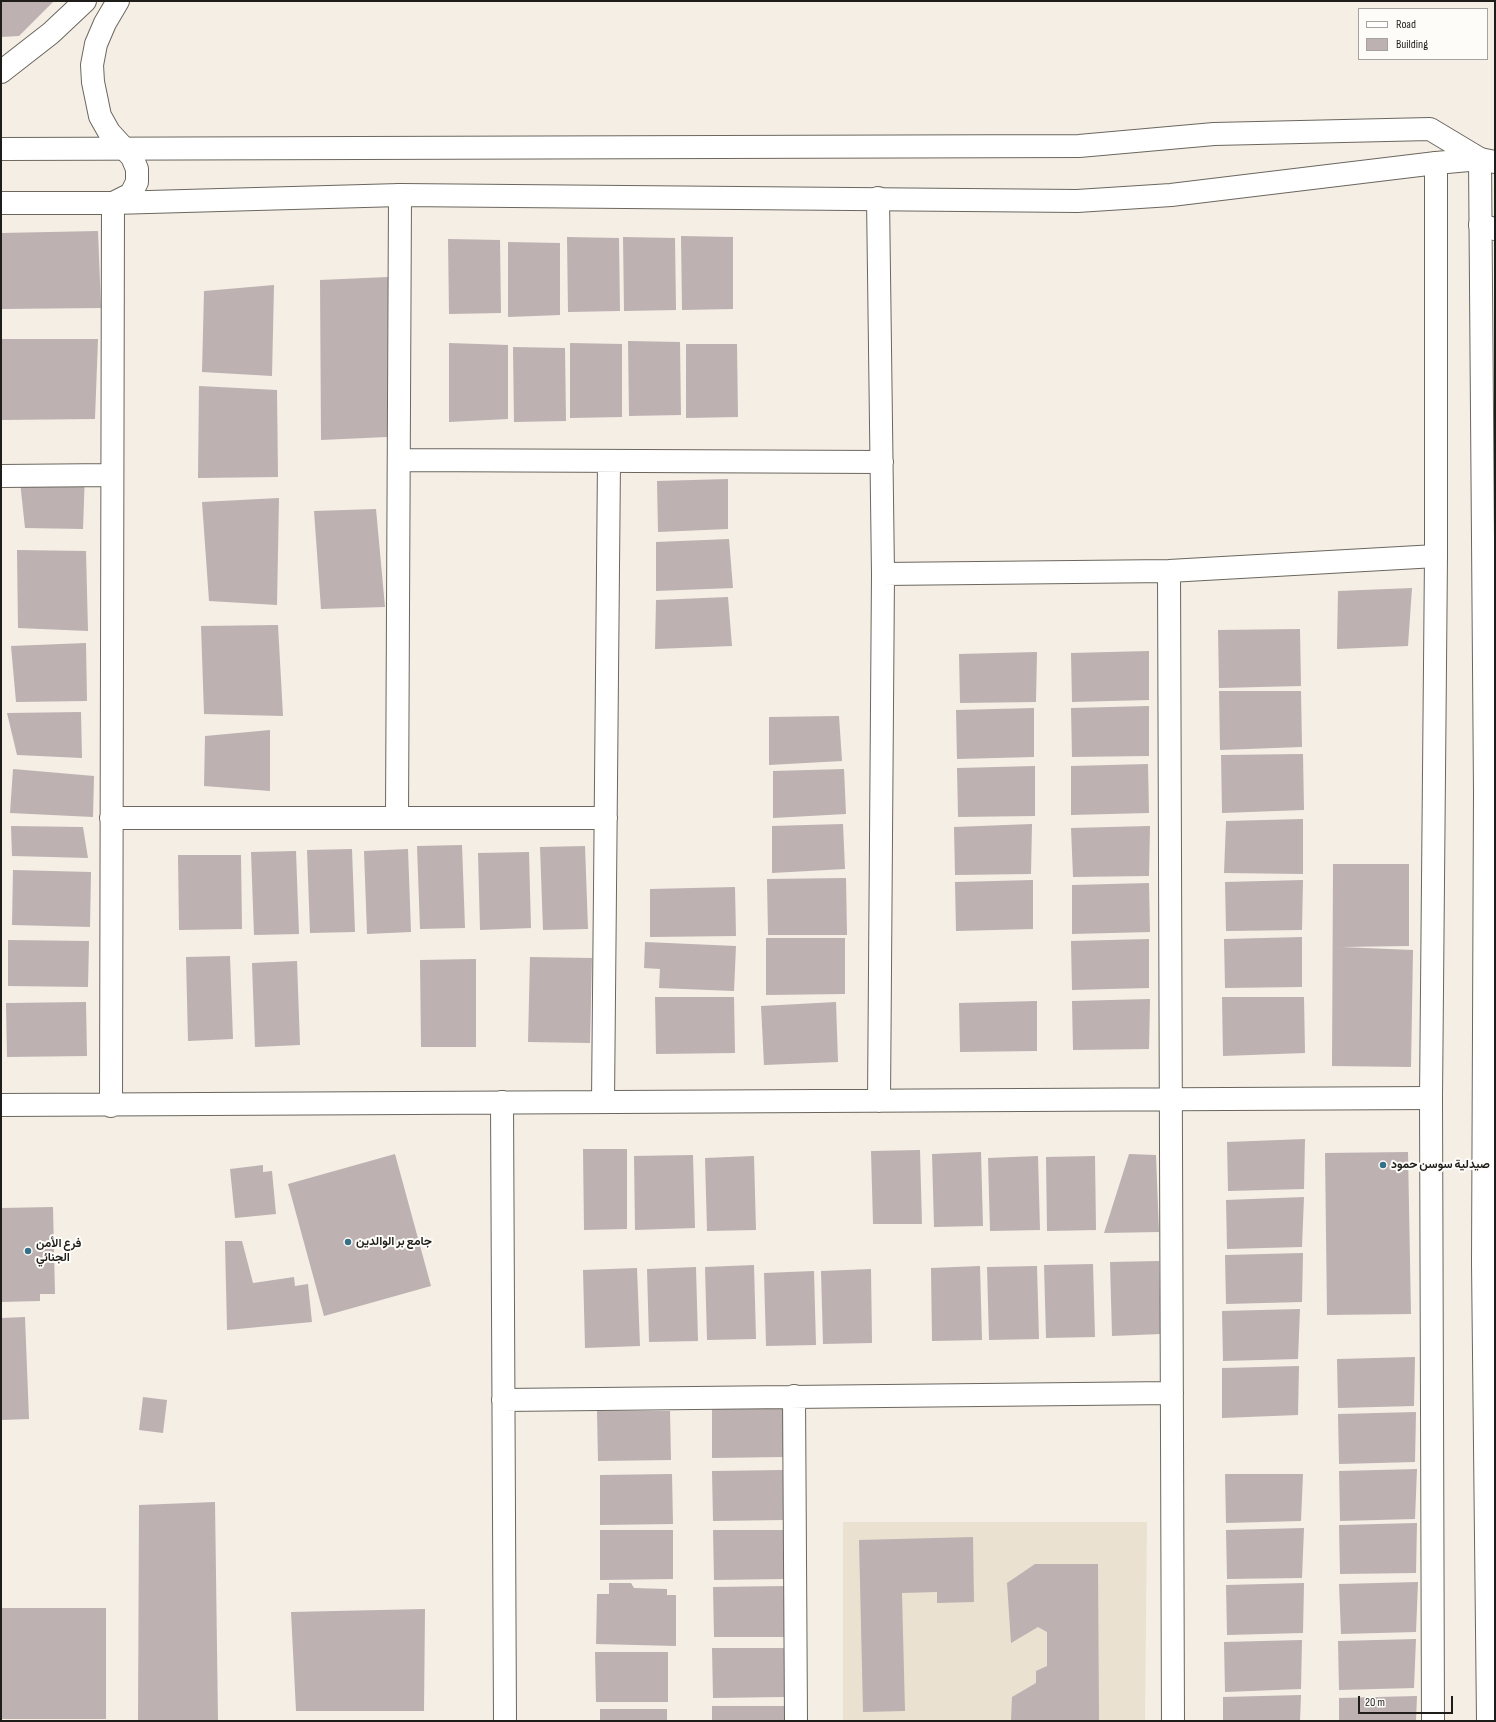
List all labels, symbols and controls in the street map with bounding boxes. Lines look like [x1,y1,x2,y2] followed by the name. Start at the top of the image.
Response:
[1358,8,1488,60] legend
[1396,17,1416,32] text: Road
[1396,37,1428,52] text: Building
[1391,1158,1490,1172] place label: صيدلية سوسن حمود
[1378,1160,1388,1170] marker: صيدلية سوسن حمود
[356,1235,432,1249] place label: جامع بر الوالدين
[36,1237,81,1265] place label: فرع الأمن الجنائي
[343,1237,353,1247] marker: جامع بر الوالدين
[23,1246,33,1256] marker: فرع الأمن الجنائي
[1360,1688,1455,1714] scale bar
[1365,1695,1385,1710] text: 20 m

